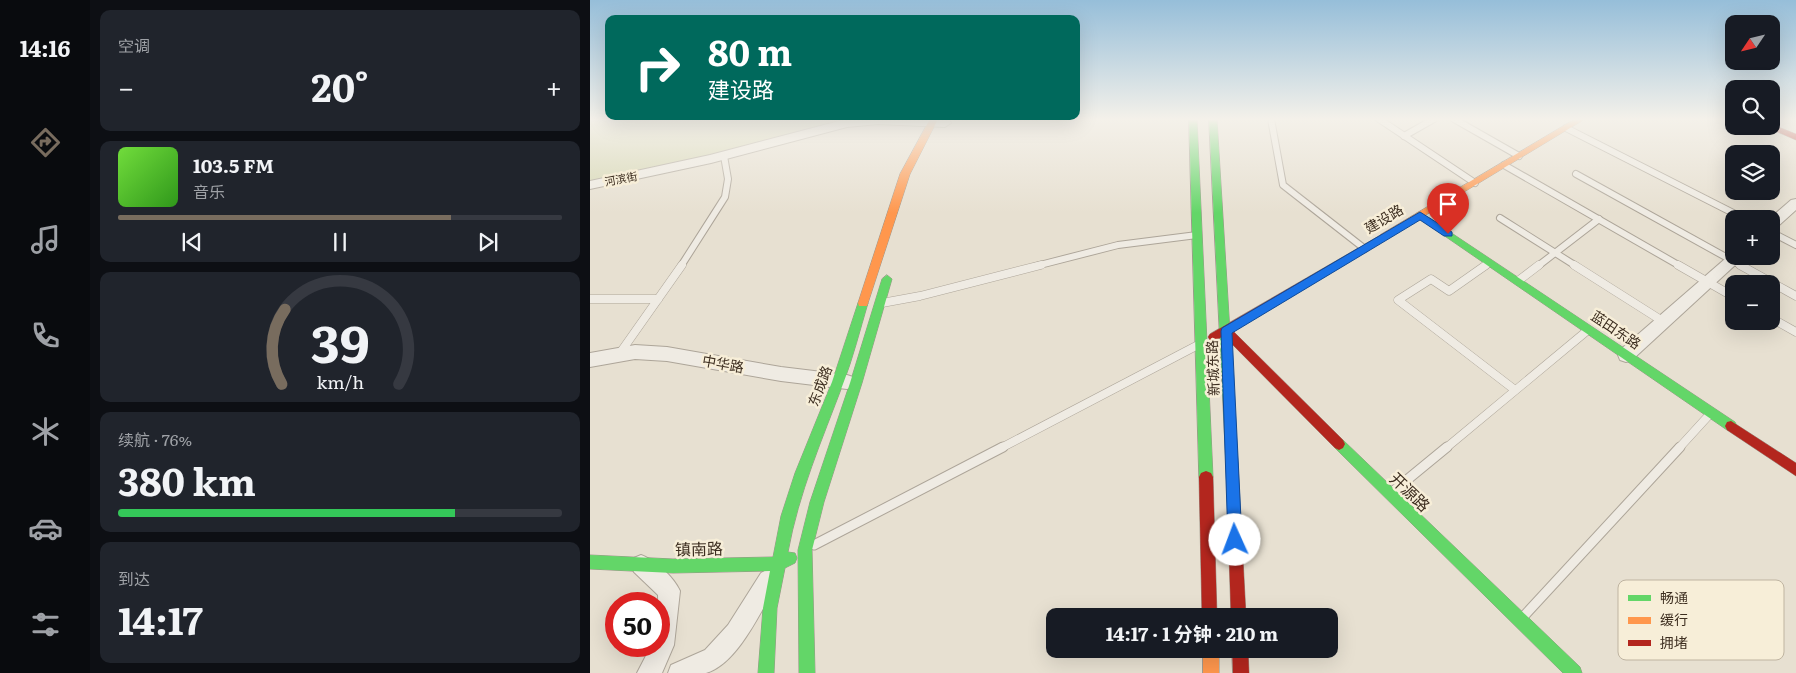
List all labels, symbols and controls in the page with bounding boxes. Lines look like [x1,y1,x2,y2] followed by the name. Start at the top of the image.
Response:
[1725,15,1780,70] north arrow
[1725,15,1780,330] map controls
[708,25,792,77] text: 80 m
[20,31,70,64] text: 14:16
[118,33,150,57] text: 空调
[625,35,690,100] icon: right
[311,57,369,114] text: 20°
[118,65,134,107] text: −
[546,65,562,107] text: +
[708,72,774,105] text: 建设路
[1725,80,1780,135] button: search
[28,125,63,160] icon: directions
[1725,145,1780,200] button: layers
[193,151,274,179] text: 103.5 FM
[603,167,639,189] street label: 河滨街
[193,179,225,203] text: 音乐
[1427,183,1469,234] pin
[1434,190,1462,218] icon: arrive
[1360,199,1407,238] street label: 建设路
[1725,210,1780,265] button: +
[28,222,63,257] icon: music
[178,228,206,256] icon: previous
[326,228,354,256] icon: pause
[474,228,502,256] icon: next
[1725,275,1780,330] button: −
[311,301,369,379] text: 39
[1588,305,1645,353] street label: 蓝田东路
[28,318,63,353] icon: phone
[1201,340,1223,396] street label: 新城东路
[701,350,746,377] street label: 中华路
[802,362,836,409] street label: 东成路
[316,368,364,395] text: km/h
[28,414,63,449] icon: climate
[118,427,192,451] text: 续航 · 76%
[118,451,256,508] text: 380 km
[1385,466,1436,517] street label: 开源路
[28,511,63,546] icon: car
[1208,513,1260,565] position arrow
[675,536,723,560] street label: 镇南路
[118,566,150,590] text: 到达
[1618,580,1784,660] legend
[1660,587,1688,607] text: 畅通
[118,590,203,647] text: 14:17
[605,592,670,657] speed limit sign: 50
[28,607,63,642] icon: filters
[1660,609,1688,629] text: 缓行
[1106,619,1278,647] text: 14:17 · 1 分钟 · 210 m
[1660,632,1688,652] text: 拥堵

